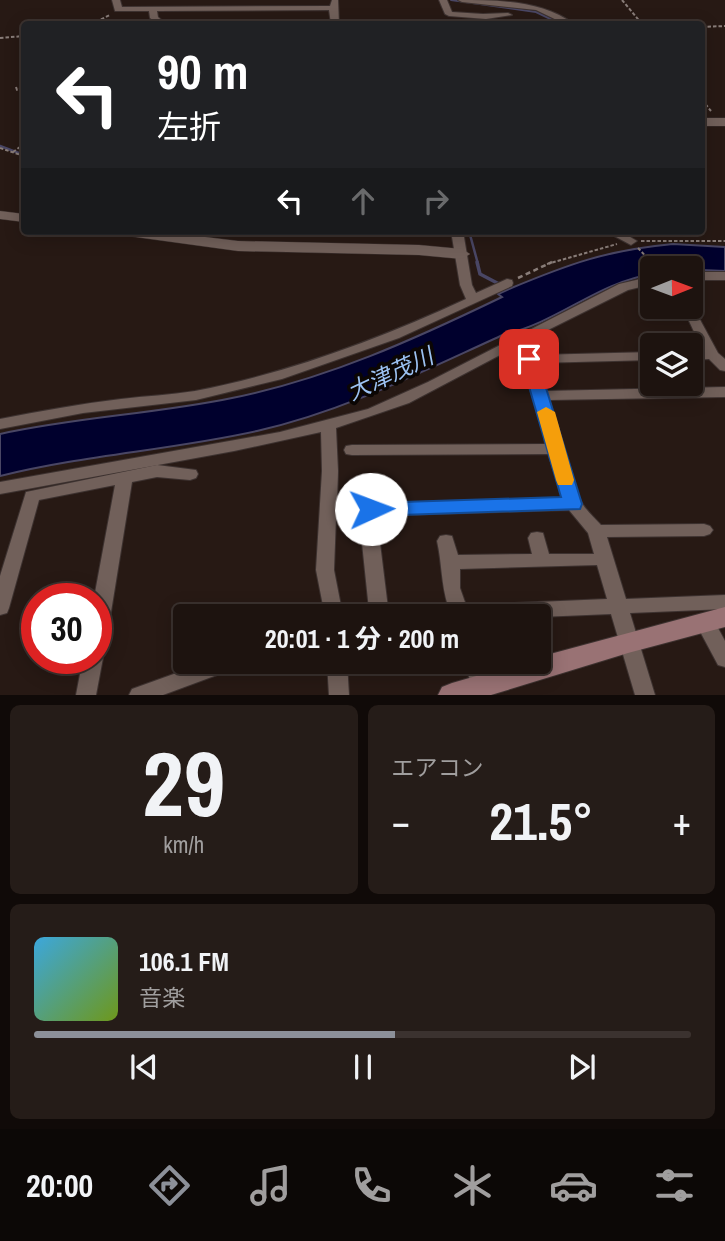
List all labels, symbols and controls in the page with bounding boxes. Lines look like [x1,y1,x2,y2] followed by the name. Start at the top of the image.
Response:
[157,38,249,104] text: 90 m
[42,49,133,140] icon: left
[157,105,221,148] text: 左折
[271,182,309,220] icon: left
[344,182,382,220] icon: ahead
[417,182,455,220] icon: right
[640,256,704,318] north arrow
[640,256,703,396] map controls
[499,329,559,389] pin
[640,333,703,396] button: layers
[342,339,441,407] water label: 大津茂川
[510,340,548,378] icon: arrive
[334,472,408,546] position arrow
[21,583,112,674] speed limit sign: 30
[265,621,459,656] text: 20:01 · 1 分 · 200 m
[142,722,225,844] text: 29
[392,752,484,783] text: エアコン
[489,786,593,856] text: 21.5°
[392,796,410,847] text: −
[673,796,691,847] text: +
[163,829,204,860] text: km/h
[139,944,229,979] text: 106.1 FM
[139,982,185,1013] text: 音楽
[125,1048,163,1086] icon: previous
[344,1048,382,1086] icon: pause
[563,1048,601,1086] icon: next
[145,1161,194,1210] icon: directions
[246,1161,295,1210] icon: music
[347,1161,396,1210] icon: phone
[448,1161,497,1210] icon: climate
[549,1161,598,1210] icon: car
[650,1161,699,1210] icon: filters
[26,1164,93,1207] text: 20:00

